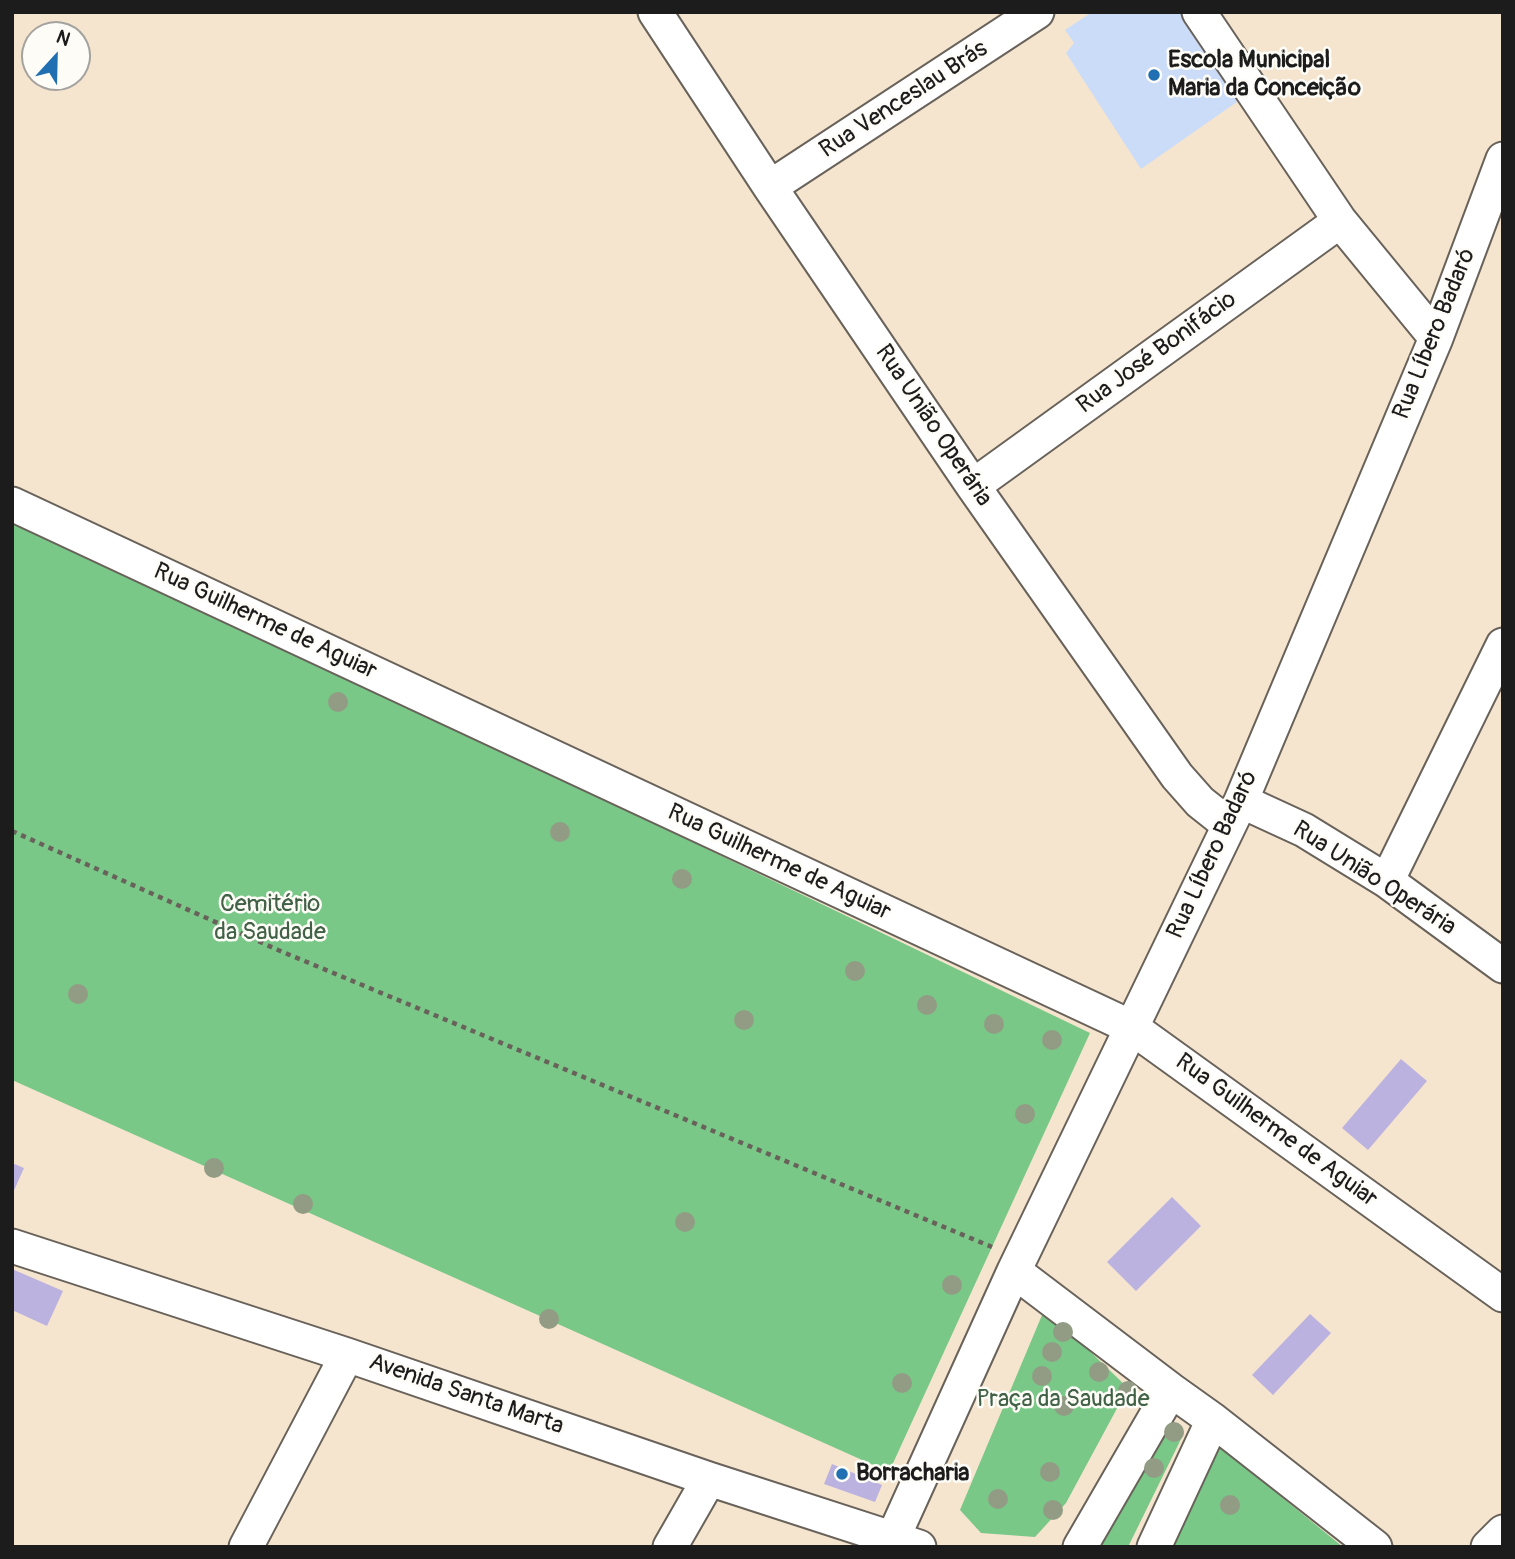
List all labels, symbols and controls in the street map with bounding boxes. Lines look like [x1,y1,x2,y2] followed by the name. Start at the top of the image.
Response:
[21,21,91,91] north arrow
[53,25,74,52] text: N
[815,35,993,165] street label: Rua Venceslau Brás
[1168,47,1361,103] place label: Escola Municipal Maria da Conceição
[1146,67,1162,83] marker: Escola Municipal Maria da Conceição
[1388,244,1482,424] street label: Rua Líbero Badaró
[1072,286,1242,420] street label: Rua José Bonifácio
[868,340,998,512] street label: Rua União Operária
[149,558,381,686] street label: Rua Guilherme de Aguiar
[1162,767,1264,943] street label: Rua Líbero Badaró
[663,799,895,927] street label: Rua Guilherme de Aguiar
[1287,816,1461,942] street label: Rua União Operária
[214,891,326,947] park label: Cemitério da Saudade
[1169,1048,1383,1214] street label: Rua Guilherme de Aguiar
[365,1348,567,1442] street label: Avenida Santa Marta
[977,1386,1149,1414] park label: Praça da Saudade
[856,1460,969,1488] place label: Borracharia
[834,1466,850,1482] marker: Borracharia

